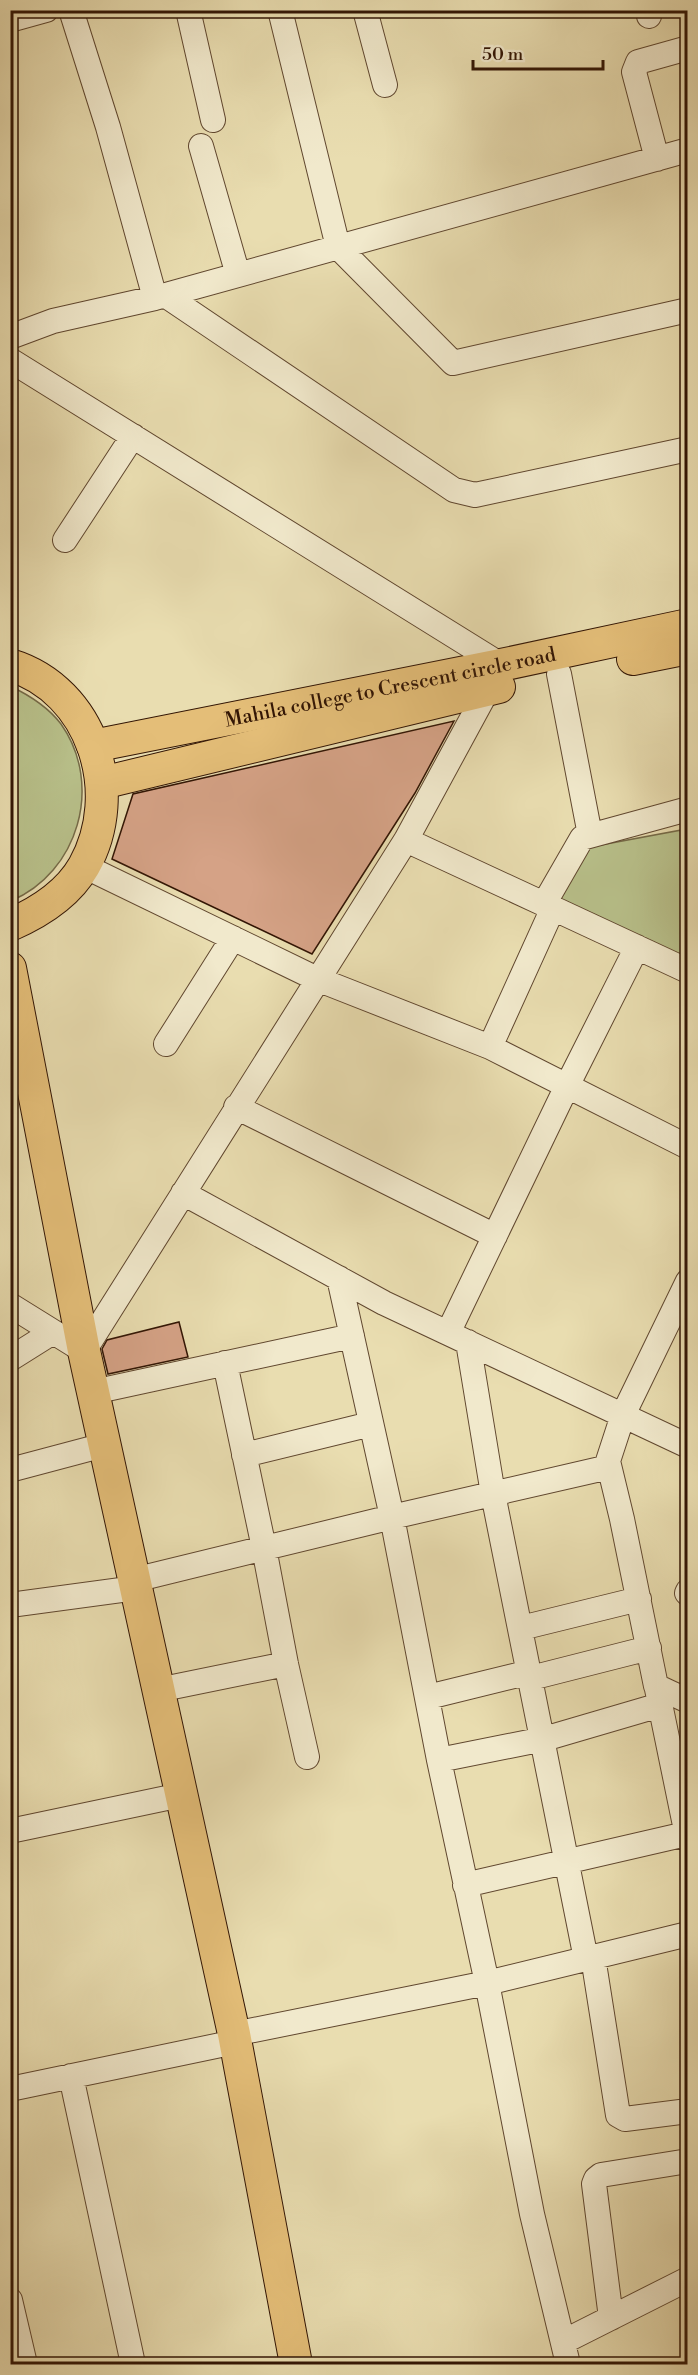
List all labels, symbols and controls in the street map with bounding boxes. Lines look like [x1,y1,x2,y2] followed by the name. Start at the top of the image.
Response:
[473,33,604,71] scale bar
[482,43,524,66] text: 50 m
[223,642,559,734] street label: Mahila college to Crescent circle road

